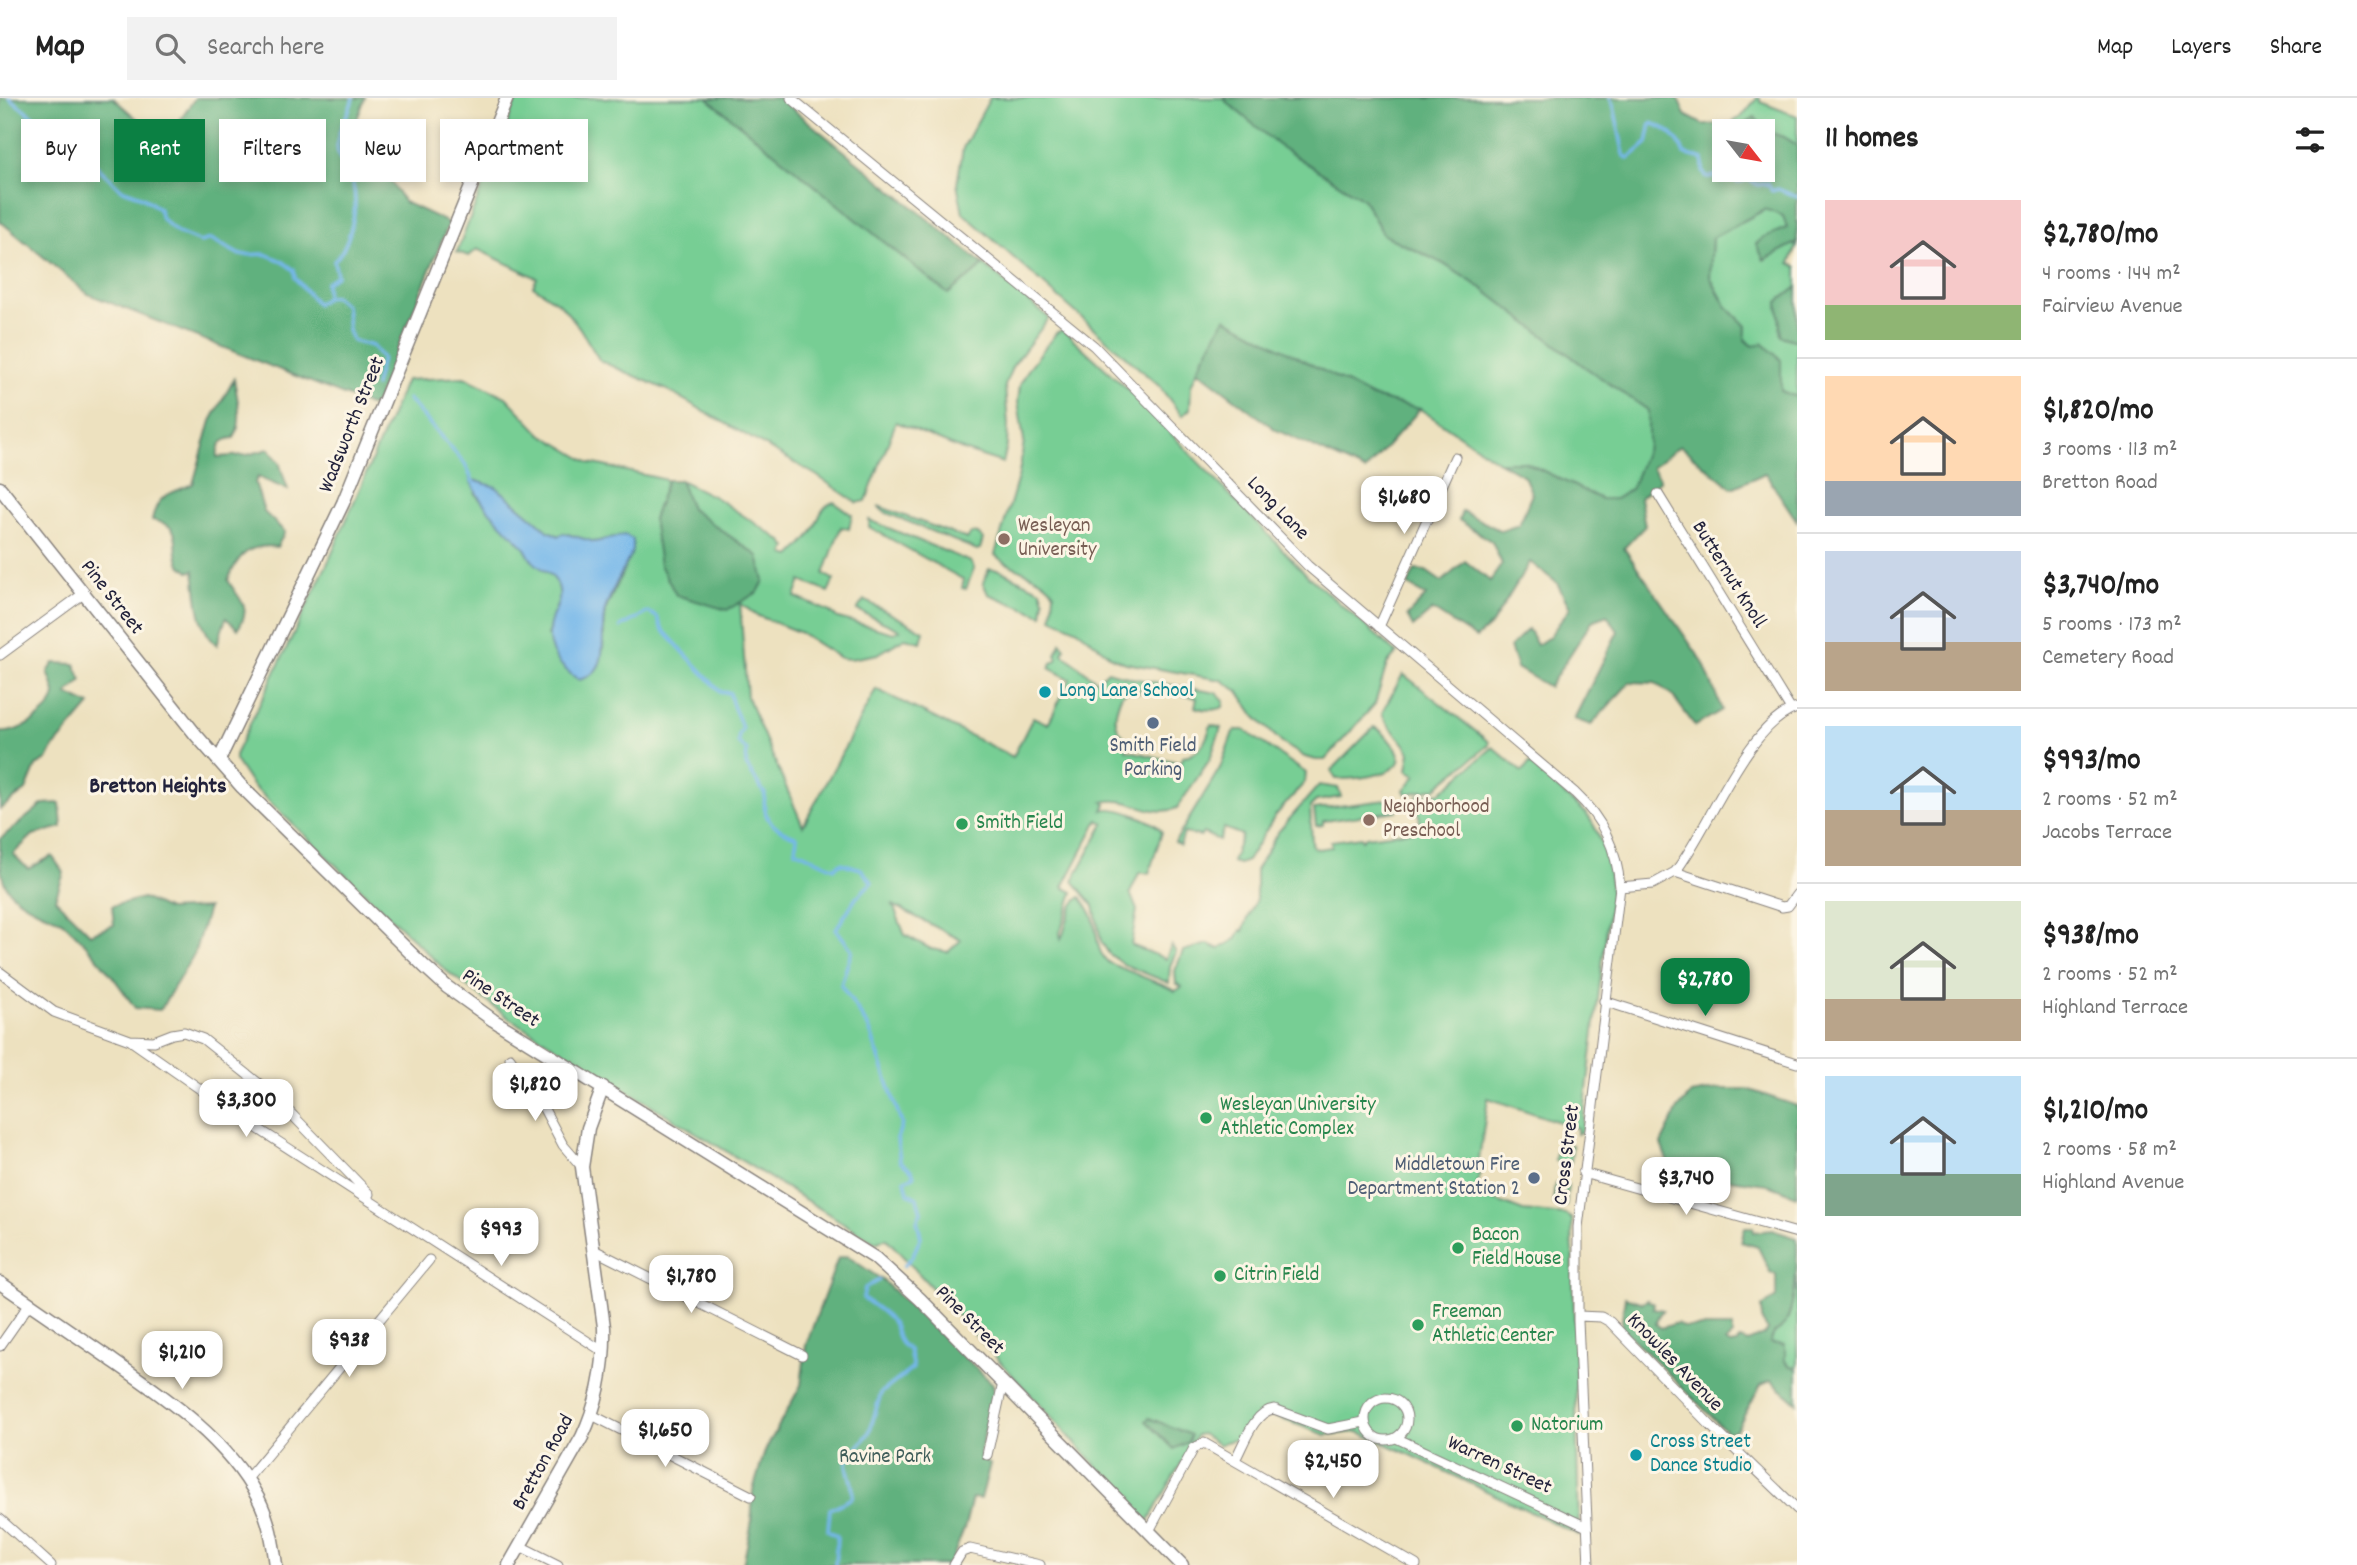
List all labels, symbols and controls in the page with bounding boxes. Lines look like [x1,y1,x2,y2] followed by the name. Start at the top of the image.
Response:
[127,17,617,80] search box
[35,25,85,72] text: Map
[151,29,189,67] icon: search
[207,30,325,67] text: Search here
[2097,31,2133,65] text: Map
[2171,31,2232,65] text: Layers
[2270,31,2322,65] text: Share
[21,119,100,182] chip: Buy
[114,119,205,182] chip: Rent
[219,119,326,182] chip: Filters
[340,119,426,182] chip: New
[440,119,588,182] chip: Apartment
[1712,119,1774,182] north arrow
[1712,119,1775,182] map controls
[1825,119,1919,162] text: 11 homes
[2291,121,2329,159] icon: filters
[2042,215,2158,258] text: $2,780/mo
[1881,228,1965,312] icon: home
[2042,258,2181,291] text: 4 rooms · 144 m²
[2042,291,2183,324] text: Fairview Avenue
[312,352,394,498] street label: Wadsworth Street
[2042,391,2153,434] text: $1,820/mo
[1881,404,1965,488] icon: home
[2042,434,2178,467] text: 3 rooms · 113 m²
[2042,467,2158,500] text: Bretton Road
[1239,470,1315,548] street label: Long Lane
[1347,476,1461,536] pin: $1,680
[1377,482,1431,515] text: $1,680
[1018,512,1097,566] place label: Wesleyan University
[1683,515,1773,635] street label: Butternut Knoll
[996,531,1012,547] marker: Wesleyan University
[72,554,150,642] street label: Pine Street
[2042,566,2159,609] text: $3,740/mo
[1881,579,1965,663] icon: home
[2042,609,2182,642] text: 5 rooms · 173 m²
[2042,642,2174,675] text: Cemetery Road
[1059,677,1194,707] place label: Long Lane School
[1037,684,1053,700] marker: Long Lane School
[1145,715,1161,731] marker: Smith Field Parking
[1109,732,1197,786] place label: Smith Field Parking
[2042,741,2141,784] text: $993/mo
[1881,754,1965,838] icon: home
[89,771,227,804] district label: Bretton Heights
[2042,784,2178,817] text: 2 rooms · 52 m²
[1383,793,1490,847] place label: Neighborhood Preschool
[976,809,1063,839] place label: Smith Field
[1361,812,1377,828] marker: Neighborhood Preschool
[954,816,970,832] marker: Smith Field
[2042,817,2172,850] text: Jacobs Terrace
[2042,916,2139,959] text: $938/mo
[1881,929,1965,1013] icon: home
[1648,958,1762,1018] pin: $2,780
[2042,959,2178,992] text: 2 rooms · 52 m²
[455,962,545,1036] street label: Pine Street
[1677,964,1733,997] text: $2,780
[2042,992,2188,1025] text: Highland Terrace
[478,1063,592,1123] pin: $1,820
[509,1069,561,1102] text: $1,820
[189,1080,303,1139] pin: $3,300
[215,1085,277,1118] text: $3,300
[1220,1091,1376,1145] place label: Wesleyan University Athletic Complex
[2042,1091,2148,1134] text: $1,210/mo
[1547,1103,1589,1207] street label: Cross Street
[1881,1104,1965,1188] icon: home
[1198,1110,1214,1126] marker: Wesleyan University Athletic Complex
[2042,1134,2177,1167] text: 2 rooms · 58 m²
[1347,1151,1520,1205] place label: Middletown Fire Department Station 2
[1629,1158,1743,1217] pin: $3,740
[1657,1163,1715,1196] text: $3,740
[2042,1167,2184,1200] text: Highland Avenue
[1526,1170,1542,1186] marker: Middletown Fire Department Station 2
[460,1208,542,1268] pin: $993
[480,1214,522,1247] text: $993
[1472,1221,1561,1275] place label: Bacon Field House
[1450,1240,1466,1256] marker: Bacon Field House
[634,1256,748,1315] pin: $1,780
[665,1261,717,1294] text: $1,780
[1234,1261,1319,1291] place label: Citrin Field
[1212,1268,1228,1284] marker: Citrin Field
[927,1279,1011,1363] street label: Pine Street
[1432,1298,1554,1352] place label: Freeman Athletic Center
[1619,1307,1729,1419] street label: Knowles Avenue
[1410,1317,1426,1333] marker: Freeman Athletic Center
[308,1320,390,1379] pin: $938
[328,1325,370,1358] text: $938
[125,1332,239,1391] pin: $1,210
[158,1337,206,1370] text: $1,210
[505,1410,583,1516] street label: Bretton Road
[608,1410,722,1469] pin: $1,650
[1531,1411,1603,1441] place label: Natorium
[637,1415,693,1448] text: $1,650
[1509,1418,1525,1434] marker: Natorium
[1650,1428,1752,1482] place label: Cross Street Dance Studio
[1442,1429,1556,1503] street label: Warren Street
[1276,1440,1390,1500] pin: $2,450
[839,1443,931,1473] park label: Ravine Park
[1304,1446,1362,1479] text: $2,450
[1628,1447,1644,1463] marker: Cross Street Dance Studio

